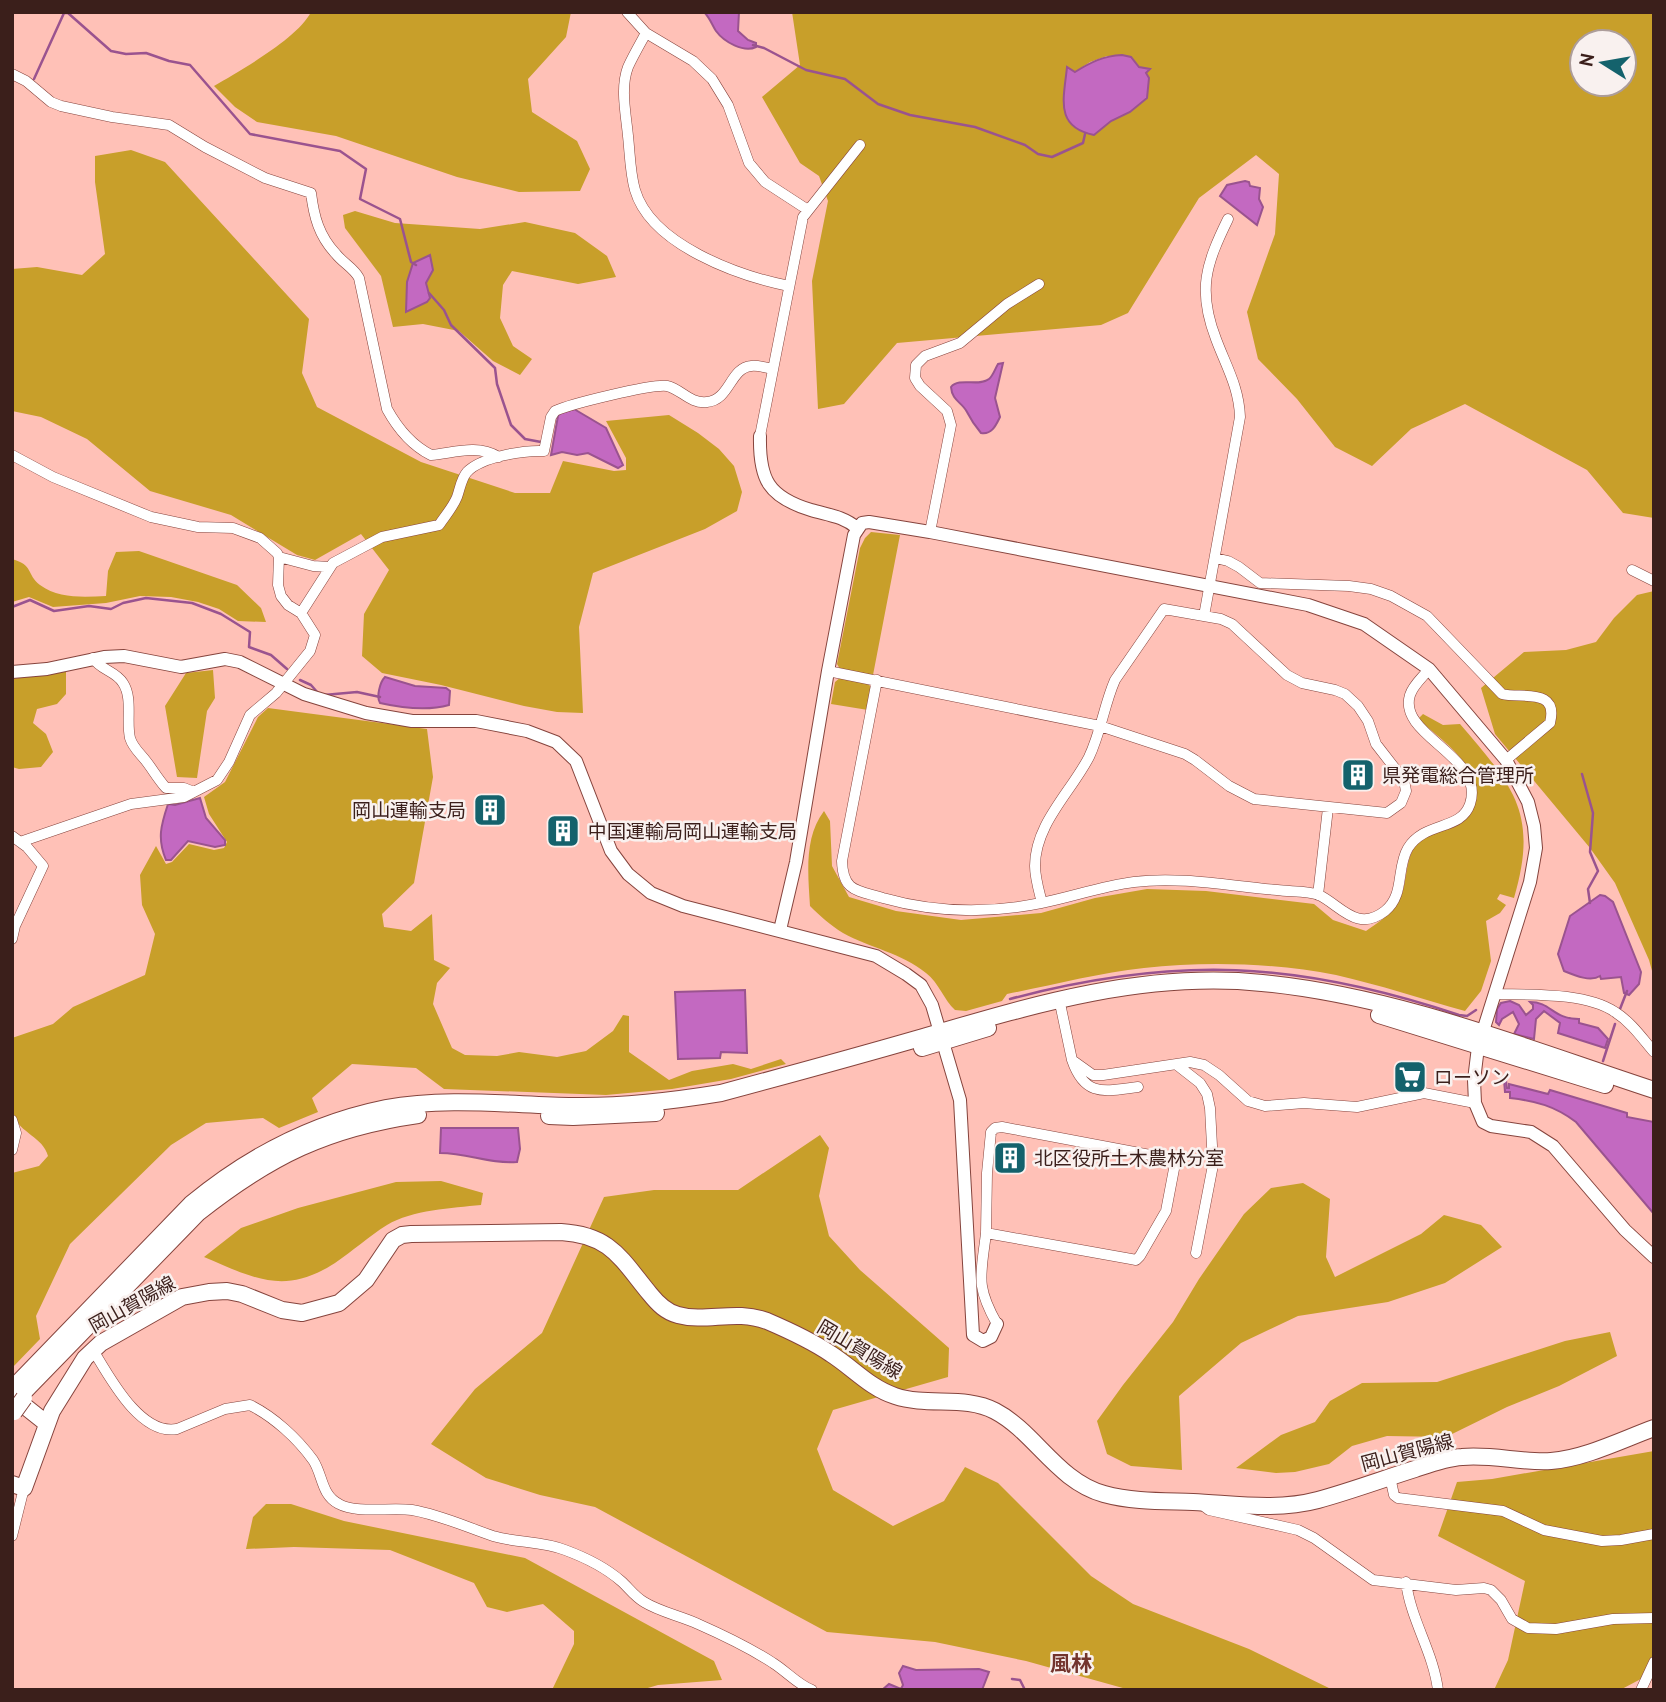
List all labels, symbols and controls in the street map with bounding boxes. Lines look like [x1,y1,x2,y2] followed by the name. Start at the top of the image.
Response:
[1568,28,1638,98] north arrow
[1573,51,1599,68] text: N
[1339,756,1377,794] building icon: 県発電総合管理所
[1382,763,1534,787] place label: 県発電総合管理所
[471,791,509,829] building icon: 岡山運輸支局
[352,798,466,822] place label: 岡山運輸支局
[544,812,582,850] building icon: 中国運輸局岡山運輸支局
[588,819,797,843] place label: 中国運輸局岡山運輸支局
[1391,1058,1429,1096] supermarket icon: ローソン
[1434,1065,1510,1089] place label: ローソン
[991,1139,1029,1177] building icon: 北区役所土木農林分室
[1034,1146,1224,1170] place label: 北区役所土木農林分室
[85,1270,179,1338] street label: 岡山賀陽線
[813,1314,907,1384] street label: 岡山賀陽線
[1358,1428,1456,1476] street label: 岡山賀陽線
[1050,1650,1092,1677] district label: 風林

